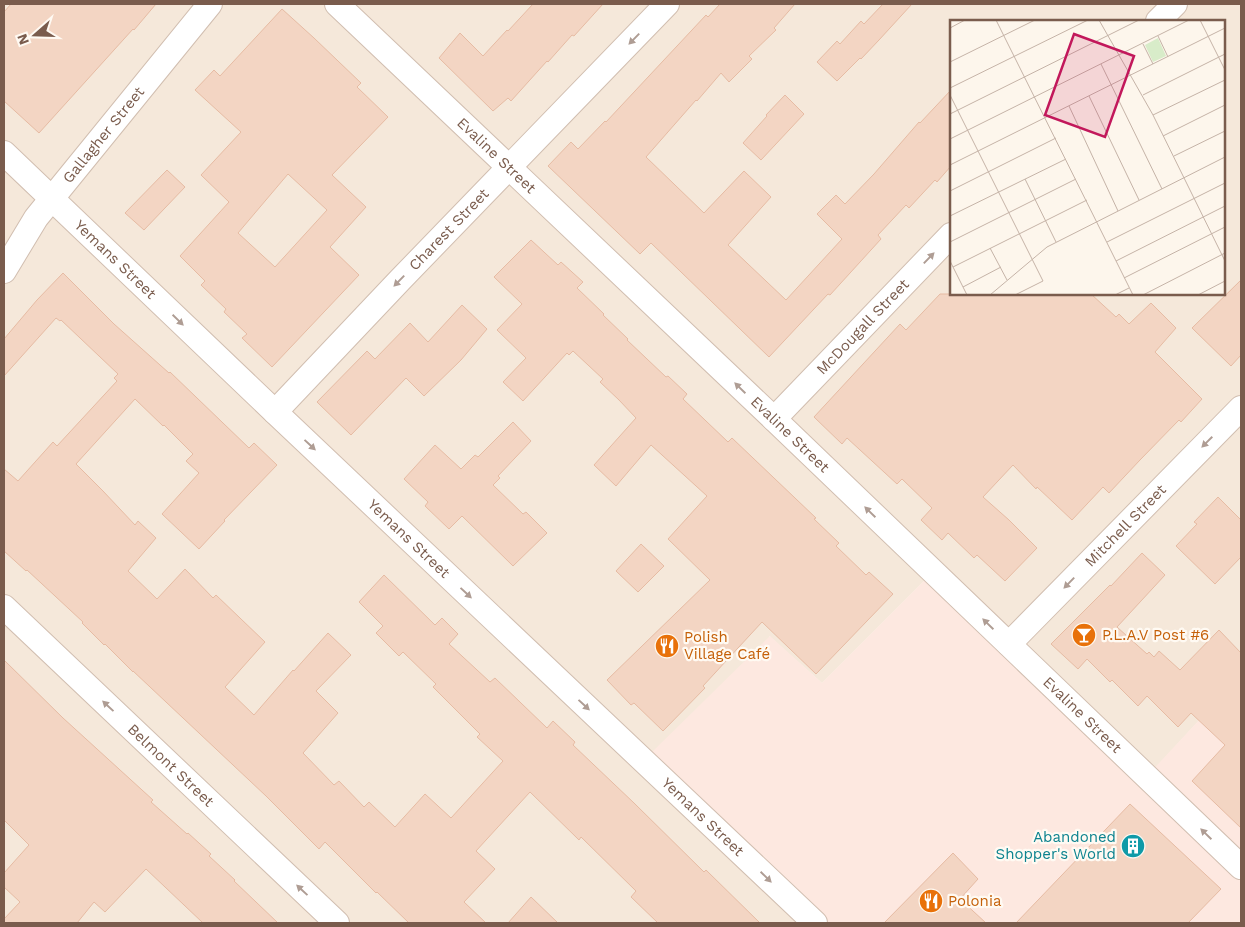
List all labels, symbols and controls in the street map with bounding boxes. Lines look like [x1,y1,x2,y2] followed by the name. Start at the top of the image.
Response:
[10,10,60,60] north arrow
[950,20,1225,295] inset map
[13,32,32,47] text: N
[628,33,640,45] one-way arrow
[59,82,149,187] street label: Gallagher Street
[453,114,540,198] street label: Evaline Street
[405,184,493,274] street label: Charest Street
[71,216,161,303] street label: Yemans Street
[923,252,935,264] one-way arrow
[393,275,405,287] one-way arrow
[813,275,913,378] street label: McDougall Street
[172,314,184,326] one-way arrow
[735,382,747,394] one-way arrow
[747,393,834,477] street label: Evaline Street
[1201,436,1213,448] one-way arrow
[304,439,316,451] one-way arrow
[1081,480,1170,571] street label: Mitchell Street
[364,495,454,582] street label: Yemans Street
[865,506,877,518] one-way arrow
[1063,577,1075,589] one-way arrow
[460,587,472,599] one-way arrow
[982,618,994,630] one-way arrow
[1071,622,1097,648] bar icon: P.L.A.V Post #6
[1102,626,1209,644] place label: P.L.A.V Post #6
[684,628,770,663] place label: Polish Village Café
[654,633,680,659] restaurant icon: Polish Village Café
[1039,673,1126,757] street label: Evaline Street
[578,699,590,711] one-way arrow
[102,700,114,712] one-way arrow
[124,720,218,811] street label: Belmont Street
[658,774,748,861] street label: Yemans Street
[996,828,1116,863] place label: Abandoned Shopper's World
[1200,828,1212,840] one-way arrow
[1120,833,1146,859] building icon: Abandoned Shopper's World
[760,871,772,883] one-way arrow
[296,884,308,896] one-way arrow
[918,888,944,914] restaurant icon: Polonia
[948,892,1002,910] place label: Polonia

